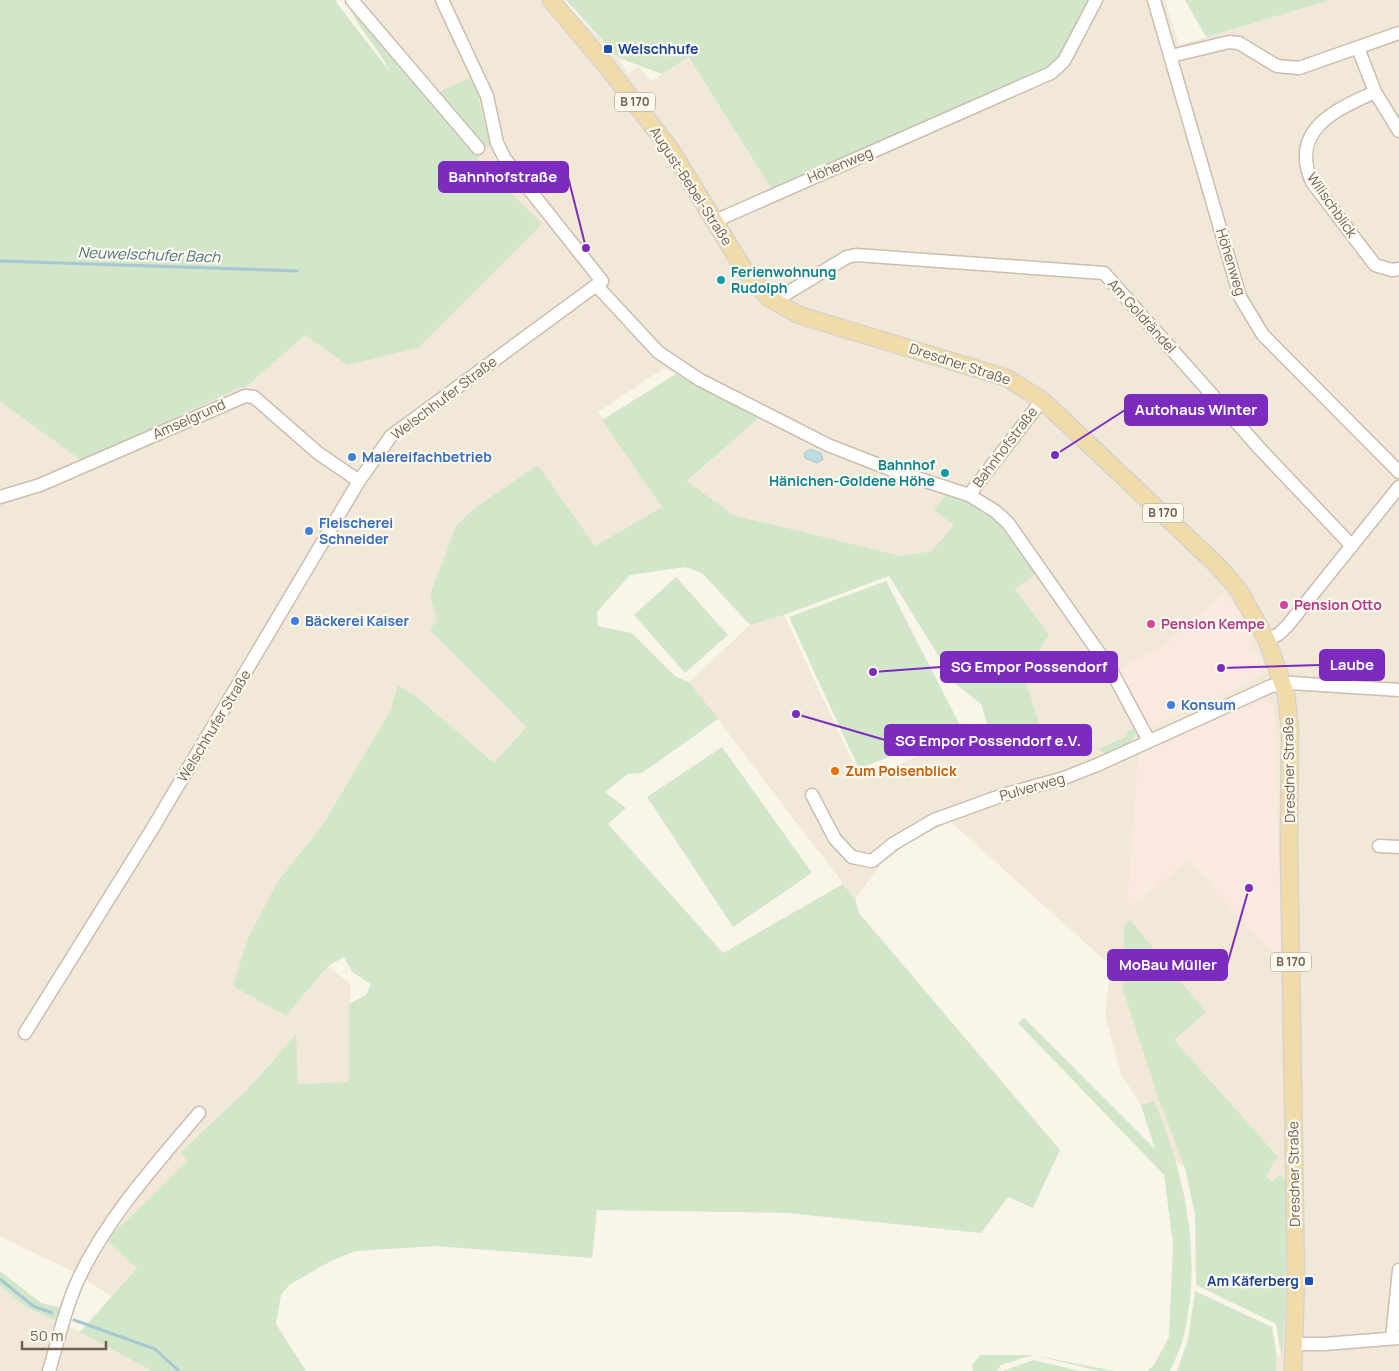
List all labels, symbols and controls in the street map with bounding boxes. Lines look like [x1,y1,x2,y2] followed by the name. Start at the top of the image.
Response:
[618,39,699,58] place label: Welschhufe
[602,43,614,55] marker: Welschhufe
[615,92,655,111] road number: B 170
[646,123,737,249] street label: August-Bebel-Straße
[804,142,875,187] street label: Höhenweg
[439,162,568,192] callout: Bahnhofstraße
[449,166,557,187] text: Bahnhofstraße
[1303,168,1362,242] street label: Wilischblick
[1212,226,1251,298] street label: Höhenweg
[78,242,222,268] water label: Neuwelschufer Bach
[731,262,836,297] place label: Ferienwohnung Rudolph
[715,274,727,286] marker: Ferienwohnung Rudolph
[1104,274,1181,357] street label: Am Goldrändel
[907,338,1013,389] street label: Dresdner Straße
[387,352,500,444] street label: Welschhufer Straße
[149,394,228,443] street label: Amselgrund
[1125,395,1267,425] callout: Autohaus Winter
[1135,399,1257,420] text: Autohaus Winter
[968,402,1041,491] street label: Bahnhofstraße
[362,447,492,466] place label: Malereifachbetrieb
[346,451,358,463] marker: Malereifachbetrieb
[769,455,936,490] place label: Bahnhof Hänichen-Goldene Höhe
[939,467,951,479] marker: Bahnhof Hänichen-Goldene Höhe
[1143,503,1183,522] road number: B 170
[319,513,393,548] place label: Fleischerei Schneider
[303,525,315,537] marker: Fleischerei Schneider
[1294,595,1382,614] place label: Pension Otto
[1278,599,1290,611] marker: Pension Otto
[305,611,409,630] place label: Bäckerei Kaiser
[1161,614,1265,633] place label: Pension Kempe
[289,615,301,627] marker: Bäckerei Kaiser
[1145,618,1157,630] marker: Pension Kempe
[1320,650,1384,680] callout: Laube
[941,652,1117,682] callout: SG Empor Possendorf
[1330,654,1374,675] text: Laube
[951,656,1108,677] text: SG Empor Possendorf
[173,666,255,785] street label: Welschhufer Straße
[1181,695,1236,714] place label: Konsum
[1165,699,1177,711] marker: Konsum
[1278,717,1299,823] street label: Dresdner Straße
[885,725,1091,755] callout: SG Empor Possendorf e.V.
[895,730,1081,751] text: SG Empor Possendorf e.V.
[845,761,957,780] place label: Zum Poisenblick
[829,765,841,777] marker: Zum Poisenblick
[997,768,1067,805] street label: Pulverweg
[1108,950,1227,980] callout: MoBau Müller
[1271,952,1311,972] road number: B 170
[1119,954,1217,975] text: MoBau Müller
[1283,1121,1304,1227] street label: Dresdner Straße
[1207,1271,1299,1290] place label: Am Käferberg
[1303,1275,1315,1287] marker: Am Käferberg
[22,1318,106,1350] scale bar
[30,1325,64,1346] text: 50 m

